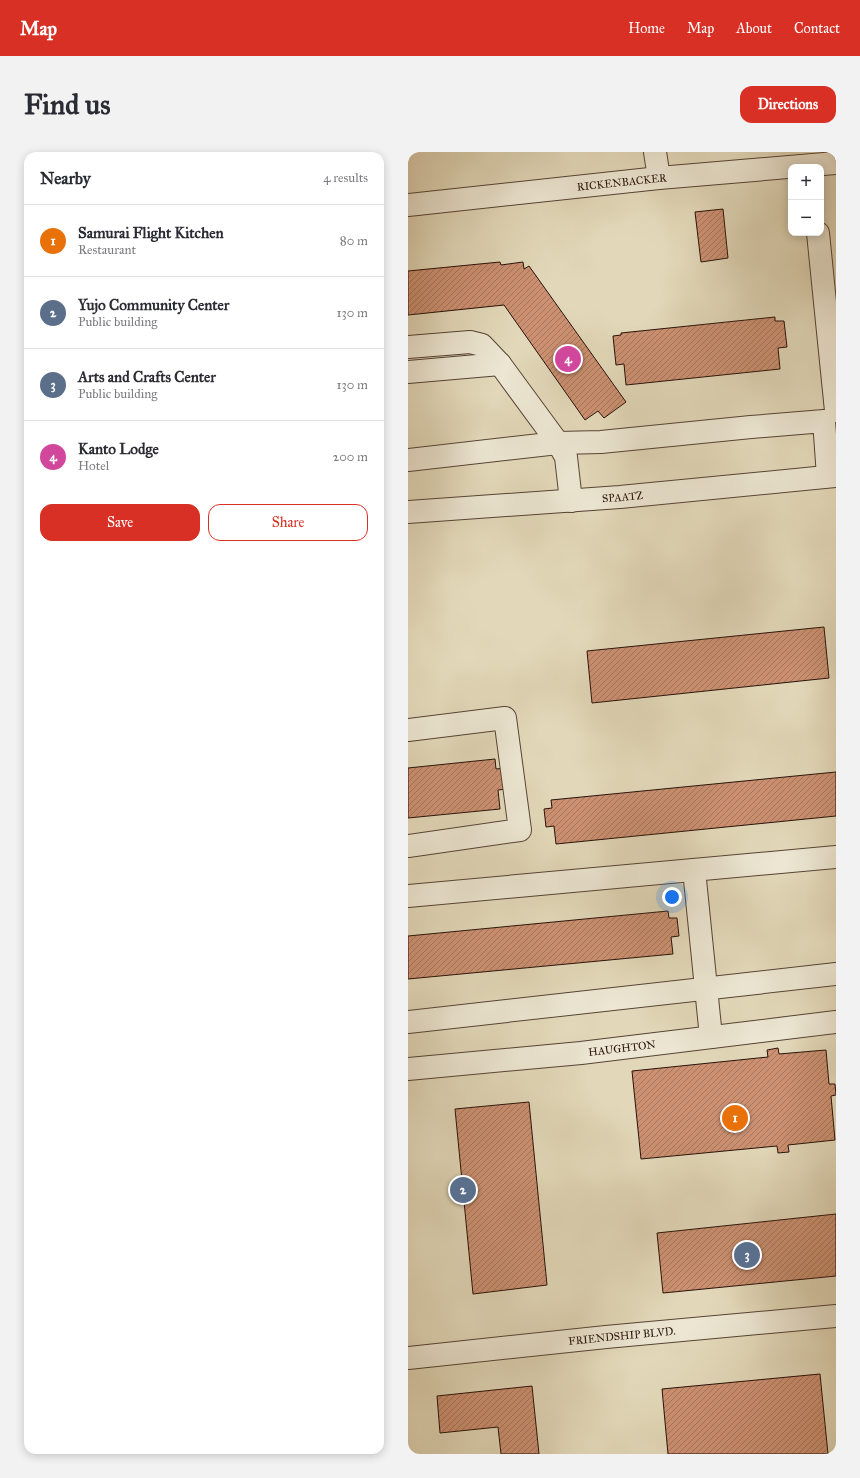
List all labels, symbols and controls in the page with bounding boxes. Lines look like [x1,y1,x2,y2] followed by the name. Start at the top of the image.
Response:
[20,17,57,40] text: Map
[628,20,665,37] text: Home
[687,20,714,37] text: Map
[736,20,772,37] text: About
[794,20,840,37] text: Contact
[740,86,836,123] button: Directions
[24,87,110,122] text: Find us
[788,164,824,236] map controls
[788,164,824,200] button: +
[40,168,91,189] text: Nearby
[323,170,368,186] text: 4 results
[576,171,667,193] street label: RICKENBACKER
[788,200,824,236] button: −
[78,224,224,242] text: Samurai Flight Kitchen
[50,233,56,249] text: 1
[340,233,368,249] text: 80 m
[78,242,136,258] text: Restaurant
[78,296,229,314] text: Yujo Community Center
[50,305,56,321] text: 2
[336,305,368,321] text: 130 m
[78,314,157,330] text: Public building
[555,344,581,374] pin: 4
[78,368,216,386] text: Arts and Crafts Center
[50,377,56,393] text: 3
[336,377,368,393] text: 130 m
[78,386,157,402] text: Public building
[78,440,159,458] text: Kanto Lodge
[49,449,57,465] text: 4
[333,449,368,465] text: 200 m
[78,458,109,474] text: Hotel
[601,488,644,505] street label: SPAATZ
[40,504,200,541] button: Save
[208,504,368,541] button: Share
[662,887,682,907] your location
[588,1037,656,1059] street label: HAUGHTON
[722,1103,748,1133] pin: 1
[450,1175,476,1205] pin: 2
[734,1240,760,1270] pin: 3
[568,1324,676,1347] street label: FRIENDSHIP BLVD.

